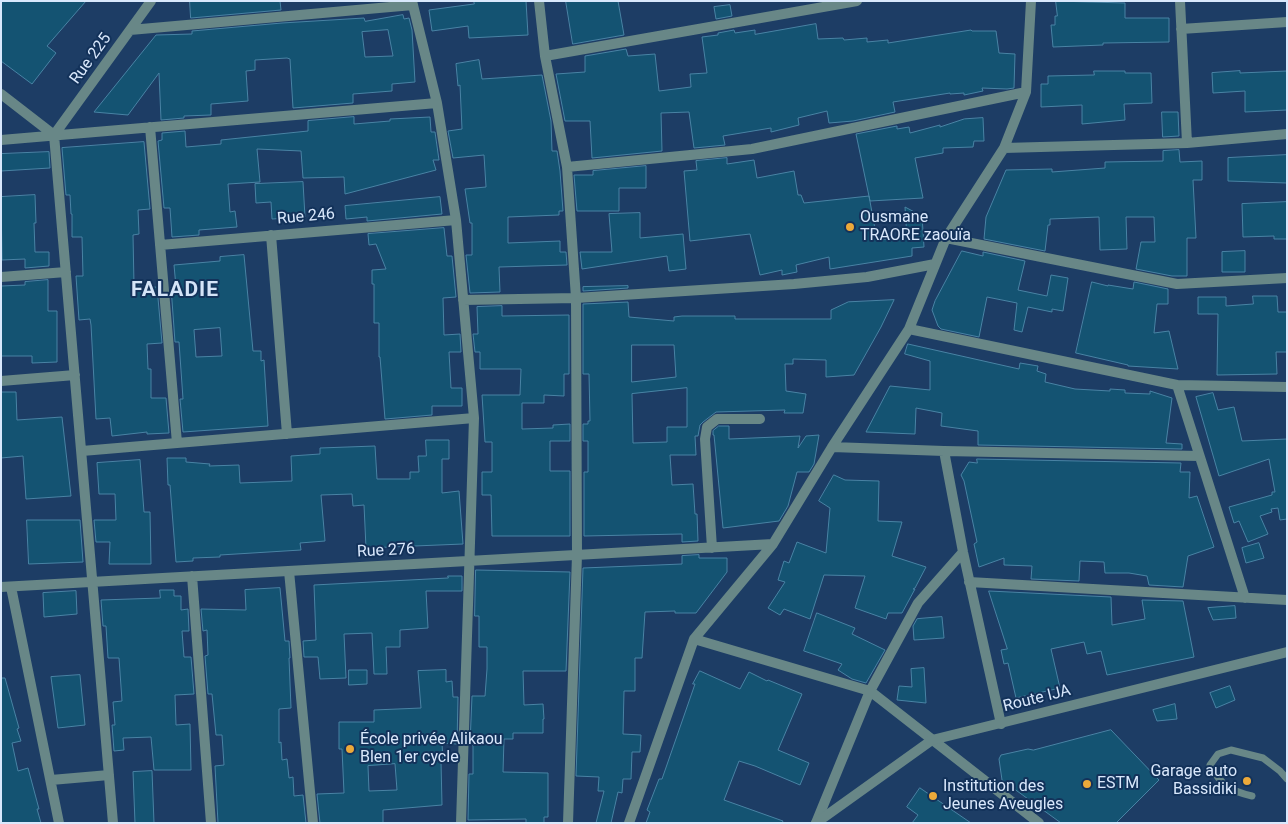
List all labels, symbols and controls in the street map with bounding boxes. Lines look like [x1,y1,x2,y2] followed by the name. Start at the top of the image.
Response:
[66,30,116,88] street label: Rue 225
[276,205,336,229] street label: Rue 246
[860,208,971,246] place label: Ousmane TRAORE zaouïa
[844,221,856,233] marker: Ousmane TRAORE zaouïa
[130,278,220,304] district label: FALADIE
[356,540,416,562] street label: Rue 276
[1001,681,1073,717] street label: Route IJA
[360,730,503,768] place label: École privée Alikaou Blen 1er cycle
[344,743,356,755] marker: École privée Alikaou Blen 1er cycle
[1150,762,1237,800] place label: Garage auto Bassidiki
[1097,774,1139,794] place label: ESTM
[1241,775,1253,787] marker: Garage auto Bassidiki
[943,777,1063,815] place label: Institution des Jeunes Aveugles
[1081,778,1093,790] marker: ESTM
[927,790,939,802] marker: Institution des Jeunes Aveugles

